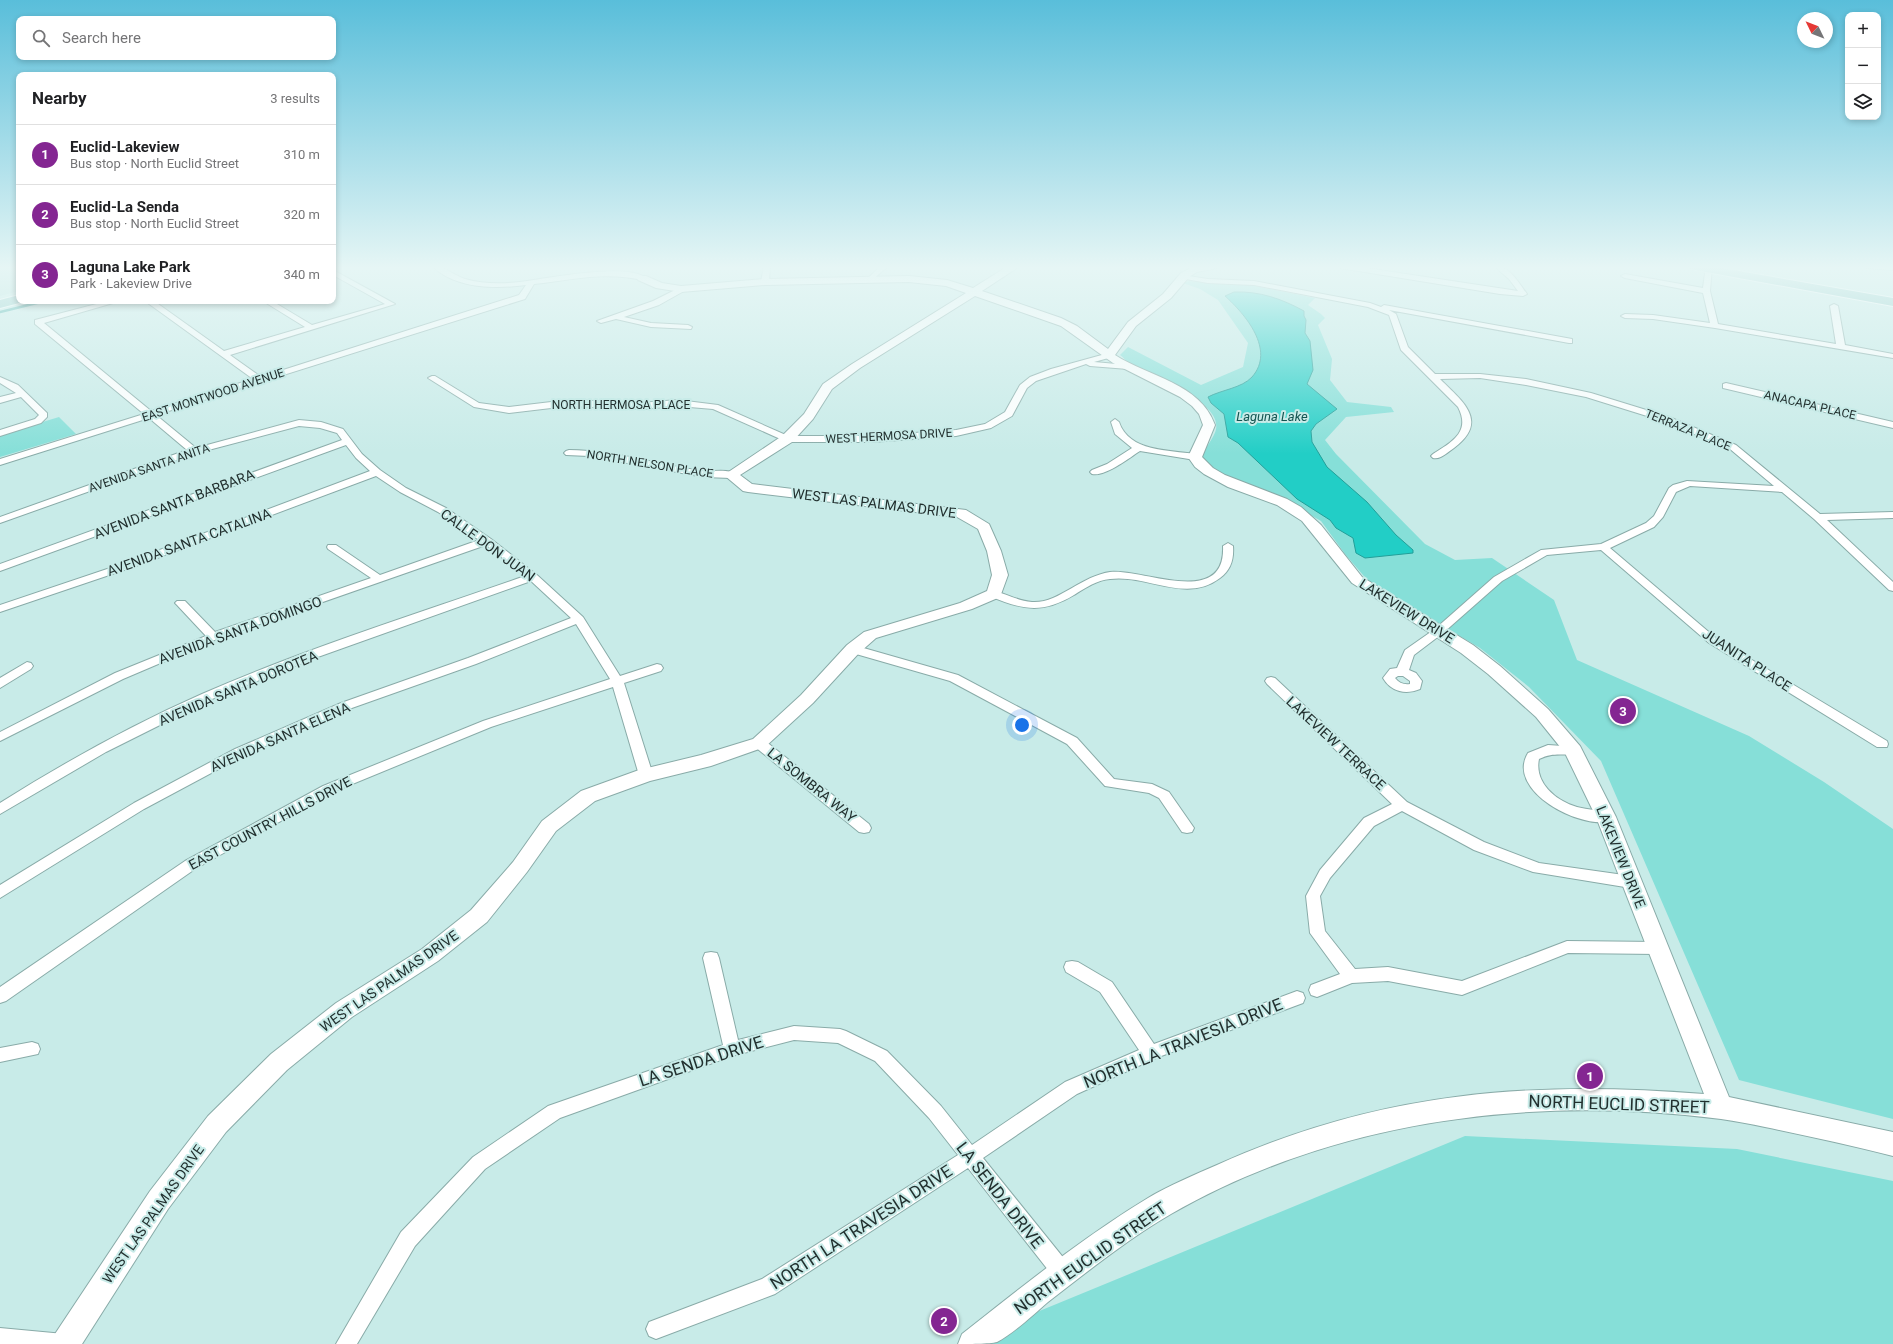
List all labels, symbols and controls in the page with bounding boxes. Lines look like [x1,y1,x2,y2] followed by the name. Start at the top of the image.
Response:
[1797,12,1833,48] north arrow
[1845,12,1881,120] map controls
[1845,12,1881,48] button: +
[16,16,336,60] search box
[30,27,52,49] icon: search
[62,29,141,47] text: Search here
[1845,48,1881,84] button: −
[1845,84,1881,120] button: layers
[32,88,87,108] text: Nearby
[270,91,320,106] text: 3 results
[70,138,180,156] text: Euclid-Lakeview
[41,147,49,162] text: 1
[283,147,320,162] text: 310 m
[70,156,239,171] text: Bus stop · North Euclid Street
[70,198,179,216] text: Euclid-La Senda
[41,207,49,222] text: 2
[283,207,320,222] text: 320 m
[70,216,239,231] text: Bus stop · North Euclid Street
[70,258,190,276] text: Laguna Lake Park
[41,267,49,282] text: 3
[283,267,320,282] text: 340 m
[70,276,192,291] text: Park · Lakeview Drive
[140,365,286,425] street label: EAST MONTWOOD AVENUE
[1763,388,1858,422] street label: ANACAPA PLACE
[552,398,690,412] street label: NORTH HERMOSA PLACE
[1643,406,1733,454] street label: TERRAZA PLACE
[1236,409,1308,424] water label: Laguna Lake
[825,426,953,446] street label: WEST HERMOSA DRIVE
[87,441,211,495] street label: AVENIDA SANTA ANITA
[586,447,714,481] street label: NORTH NELSON PLACE
[91,466,257,542] street label: AVENIDA SANTA BARBARA
[791,485,957,521] street label: WEST LAS PALMAS DRIVE
[105,505,273,579] street label: AVENIDA SANTA CATALINA
[438,505,538,585] street label: CALLE DON JUAN
[1357,575,1457,647] street label: LAKEVIEW DRIVE
[156,593,324,667] street label: AVENIDA SANTA DOMINGO
[1700,625,1794,695] street label: JUANITA PLACE
[156,647,320,729] street label: AVENIDA SANTA DOROTEA
[1283,693,1389,793] street label: LAKEVIEW TERRACE
[1610,696,1636,726] pin: 3
[208,699,352,775] street label: AVENIDA SANTA ELENA
[1012,715,1032,735] your location
[764,744,860,826] street label: LA SOMBRA WAY
[186,773,354,873] street label: EAST COUNTRY HILLS DRIVE
[1593,804,1649,910] street label: LAKEVIEW DRIVE
[317,927,461,1035] street label: WEST LAS PALMAS DRIVE
[1081,994,1286,1092] street label: NORTH LA TRAVESIA DRIVE
[636,1031,766,1091] street label: LA SENDA DRIVE
[1577,1061,1603,1091] pin: 1
[1528,1091,1710,1117] street label: NORTH EUCLID STREET
[952,1138,1048,1252] street label: LA SENDA DRIVE
[99,1142,207,1286] street label: WEST LAS PALMAS DRIVE
[766,1160,956,1293] street label: NORTH LA TRAVESIA DRIVE
[1010,1198,1170,1318] street label: NORTH EUCLID STREET
[931,1306,957,1336] pin: 2

